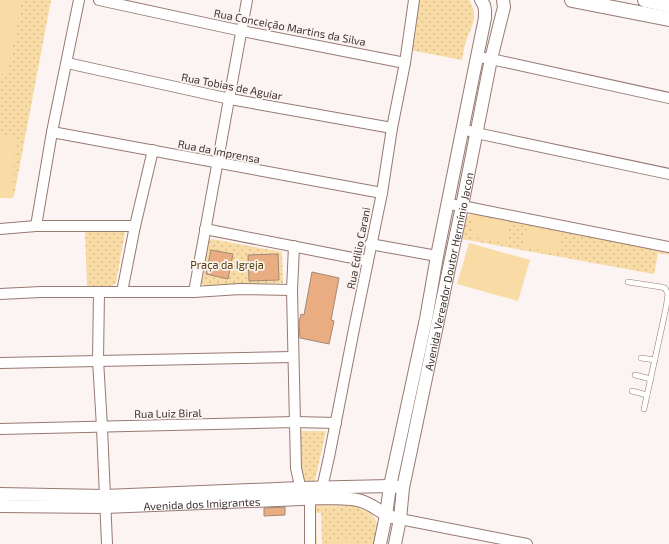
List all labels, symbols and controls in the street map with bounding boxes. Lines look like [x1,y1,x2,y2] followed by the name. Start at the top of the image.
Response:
[213,6,367,49] street label: Rua Conceição Martins da Silva
[180,70,284,102] street label: Rua Tobias de Aguiar
[177,137,261,165] street label: Rua da Imprensa
[421,171,475,372] street label: Avenida Vereador Doutor Hermínio Jacon
[344,206,372,290] street label: Rua Edilio Carani
[190,258,264,272] park label: Praça da Igreja
[134,406,203,420] street label: Rua Luiz Biral
[143,494,261,512] street label: Avenida dos Imigrantes

